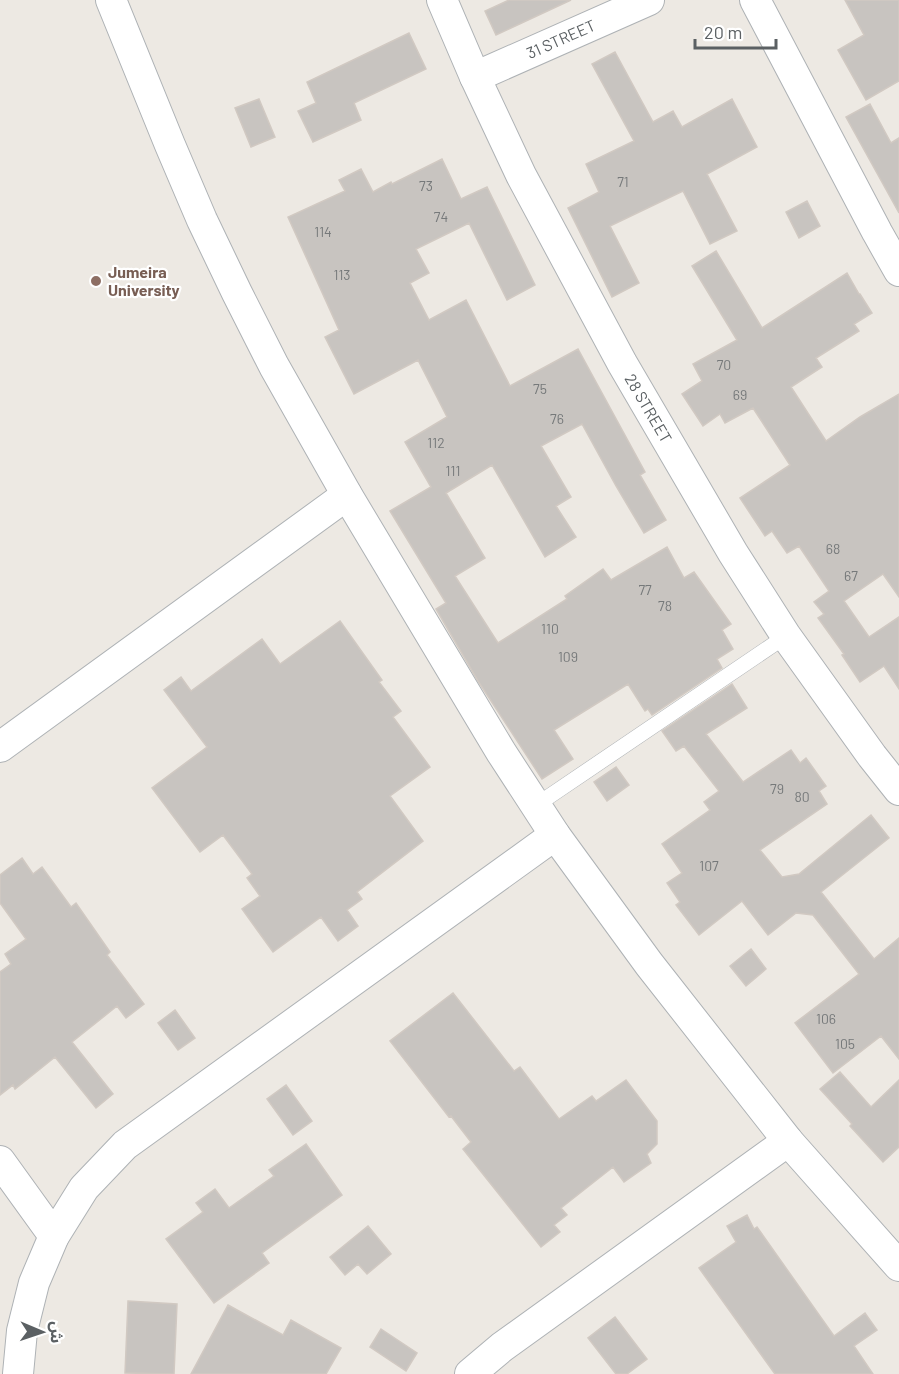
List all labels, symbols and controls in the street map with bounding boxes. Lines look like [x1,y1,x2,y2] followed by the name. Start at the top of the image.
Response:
[695,12,776,50] scale bar
[523,15,598,62] street label: 31 STREET
[704,21,742,43] text: 20 m
[617,173,629,190] house number: 71
[419,177,433,194] house number: 73
[434,208,448,225] house number: 74
[314,223,332,240] house number: 114
[108,262,180,299] place label: Jumeira University
[333,266,351,283] house number: 113
[89,274,103,288] marker: Jumeira University
[717,356,731,373] house number: 70
[621,370,676,446] street label: 28 STREET
[533,380,547,397] house number: 75
[733,386,747,403] house number: 69
[550,410,564,427] house number: 76
[427,434,445,451] house number: 112
[446,462,460,479] house number: 111
[826,540,840,557] house number: 68
[844,567,858,584] house number: 67
[638,581,652,598] house number: 77
[658,597,672,614] house number: 78
[541,620,559,637] house number: 110
[558,648,578,665] house number: 109
[770,780,784,797] house number: 79
[794,788,810,805] house number: 80
[699,857,719,874] house number: 107
[816,1010,836,1027] house number: 106
[835,1035,855,1052] house number: 105
[12,1302,72,1362] north arrow
[47,1321,67,1344] text: ش

